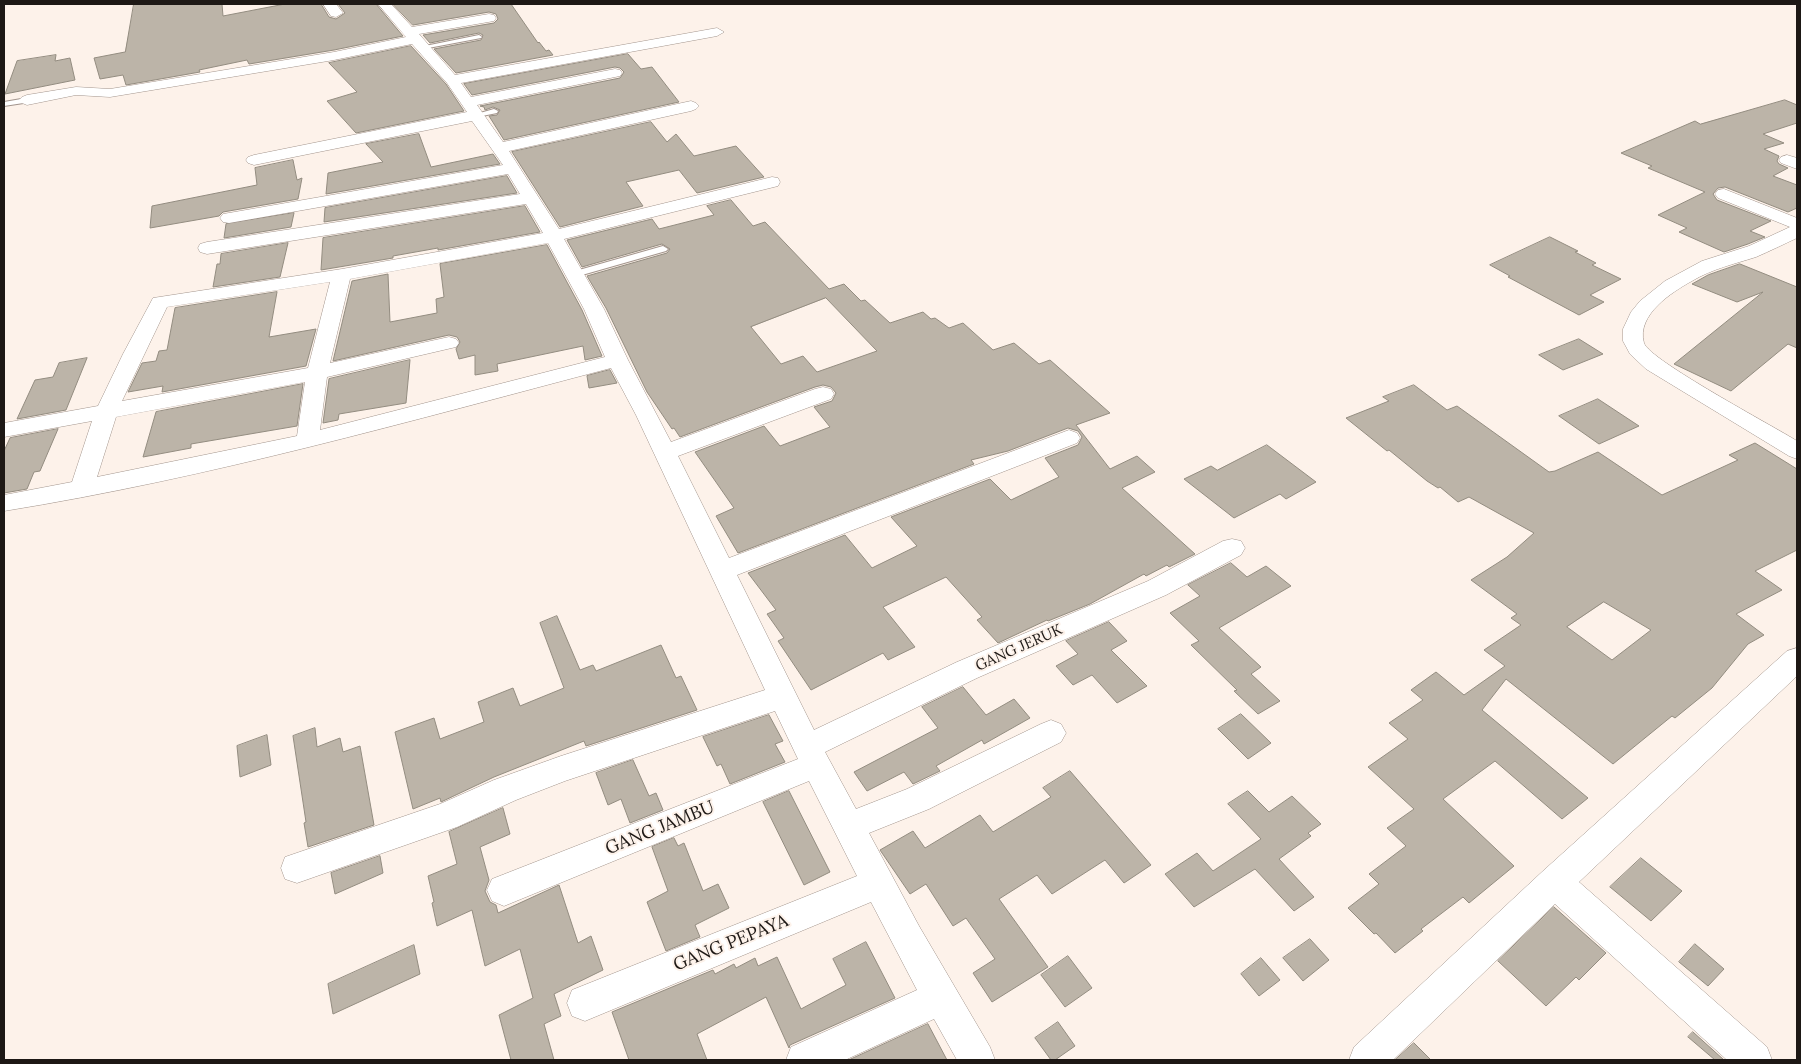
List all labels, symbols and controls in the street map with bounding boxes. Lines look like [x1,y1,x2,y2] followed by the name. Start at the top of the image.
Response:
[973,621,1065,675] street label: GANG JERUK
[602,796,718,860] street label: GANG JAMBU
[670,910,792,976] street label: GANG PEPAYA

